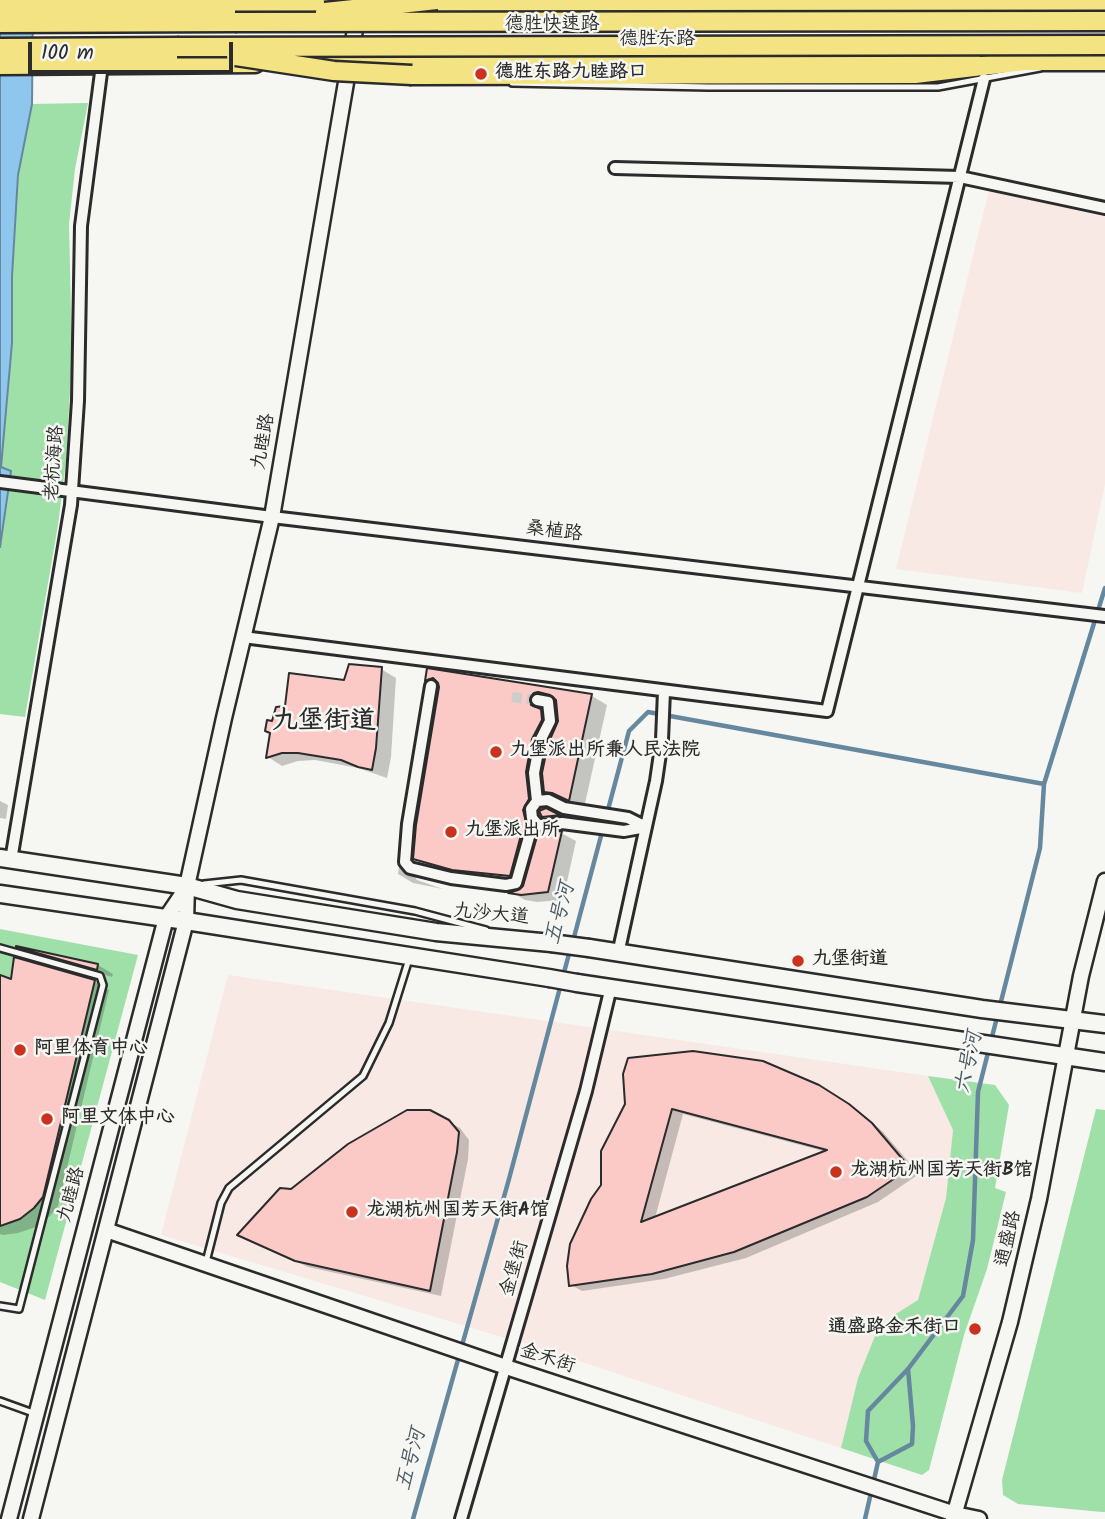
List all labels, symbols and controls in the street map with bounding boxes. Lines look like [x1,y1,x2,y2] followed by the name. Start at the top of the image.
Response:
[505,15,599,37] street label: 德胜快速路
[32,28,236,72] scale bar
[619,30,695,52] street label: 德胜东路
[41,37,94,70] text: 100 m
[495,63,647,85] place label: 德胜东路九睦路口
[473,66,489,82] marker: 德胜东路九睦路口
[249,412,281,472] street label: 九睦路
[42,424,70,502] street label: 老杭海路
[524,518,584,548] street label: 桑植路
[272,708,376,740] district label: 九堡街道
[510,741,700,763] place label: 九堡派出所兼人民法院
[488,744,504,760] marker: 九堡派出所兼人民法院
[465,821,560,843] place label: 九堡派出所
[443,824,459,840] marker: 九堡派出所
[542,880,582,948] water label: 五号河
[452,901,530,931] street label: 九沙大道
[812,950,888,972] place label: 九堡街道
[790,953,806,969] marker: 九堡街道
[952,1030,990,1096] water label: 六号河
[34,1039,148,1061] place label: 阿里体育中心
[12,1042,28,1058] marker: 阿里体育中心
[61,1108,175,1130] place label: 阿里文体中心
[39,1111,55,1127] marker: 阿里文体中心
[850,1161,1033,1183] place label: 龙湖杭州国芳天街B馆
[828,1164,844,1180] marker: 龙湖杭州国芳天街B馆
[55,1165,91,1225] street label: 九睦路
[366,1201,549,1223] place label: 龙湖杭州国芳天街A馆
[344,1204,360,1220] marker: 龙湖杭州国芳天街A馆
[992,1209,1028,1269] street label: 通盛路
[497,1238,535,1300] street label: 金堡街
[828,1318,961,1340] place label: 通盛路金禾街口
[967,1321,983,1337] marker: 通盛路金禾街口
[516,1340,578,1380] street label: 金禾街
[393,1426,433,1494] water label: 五号河

